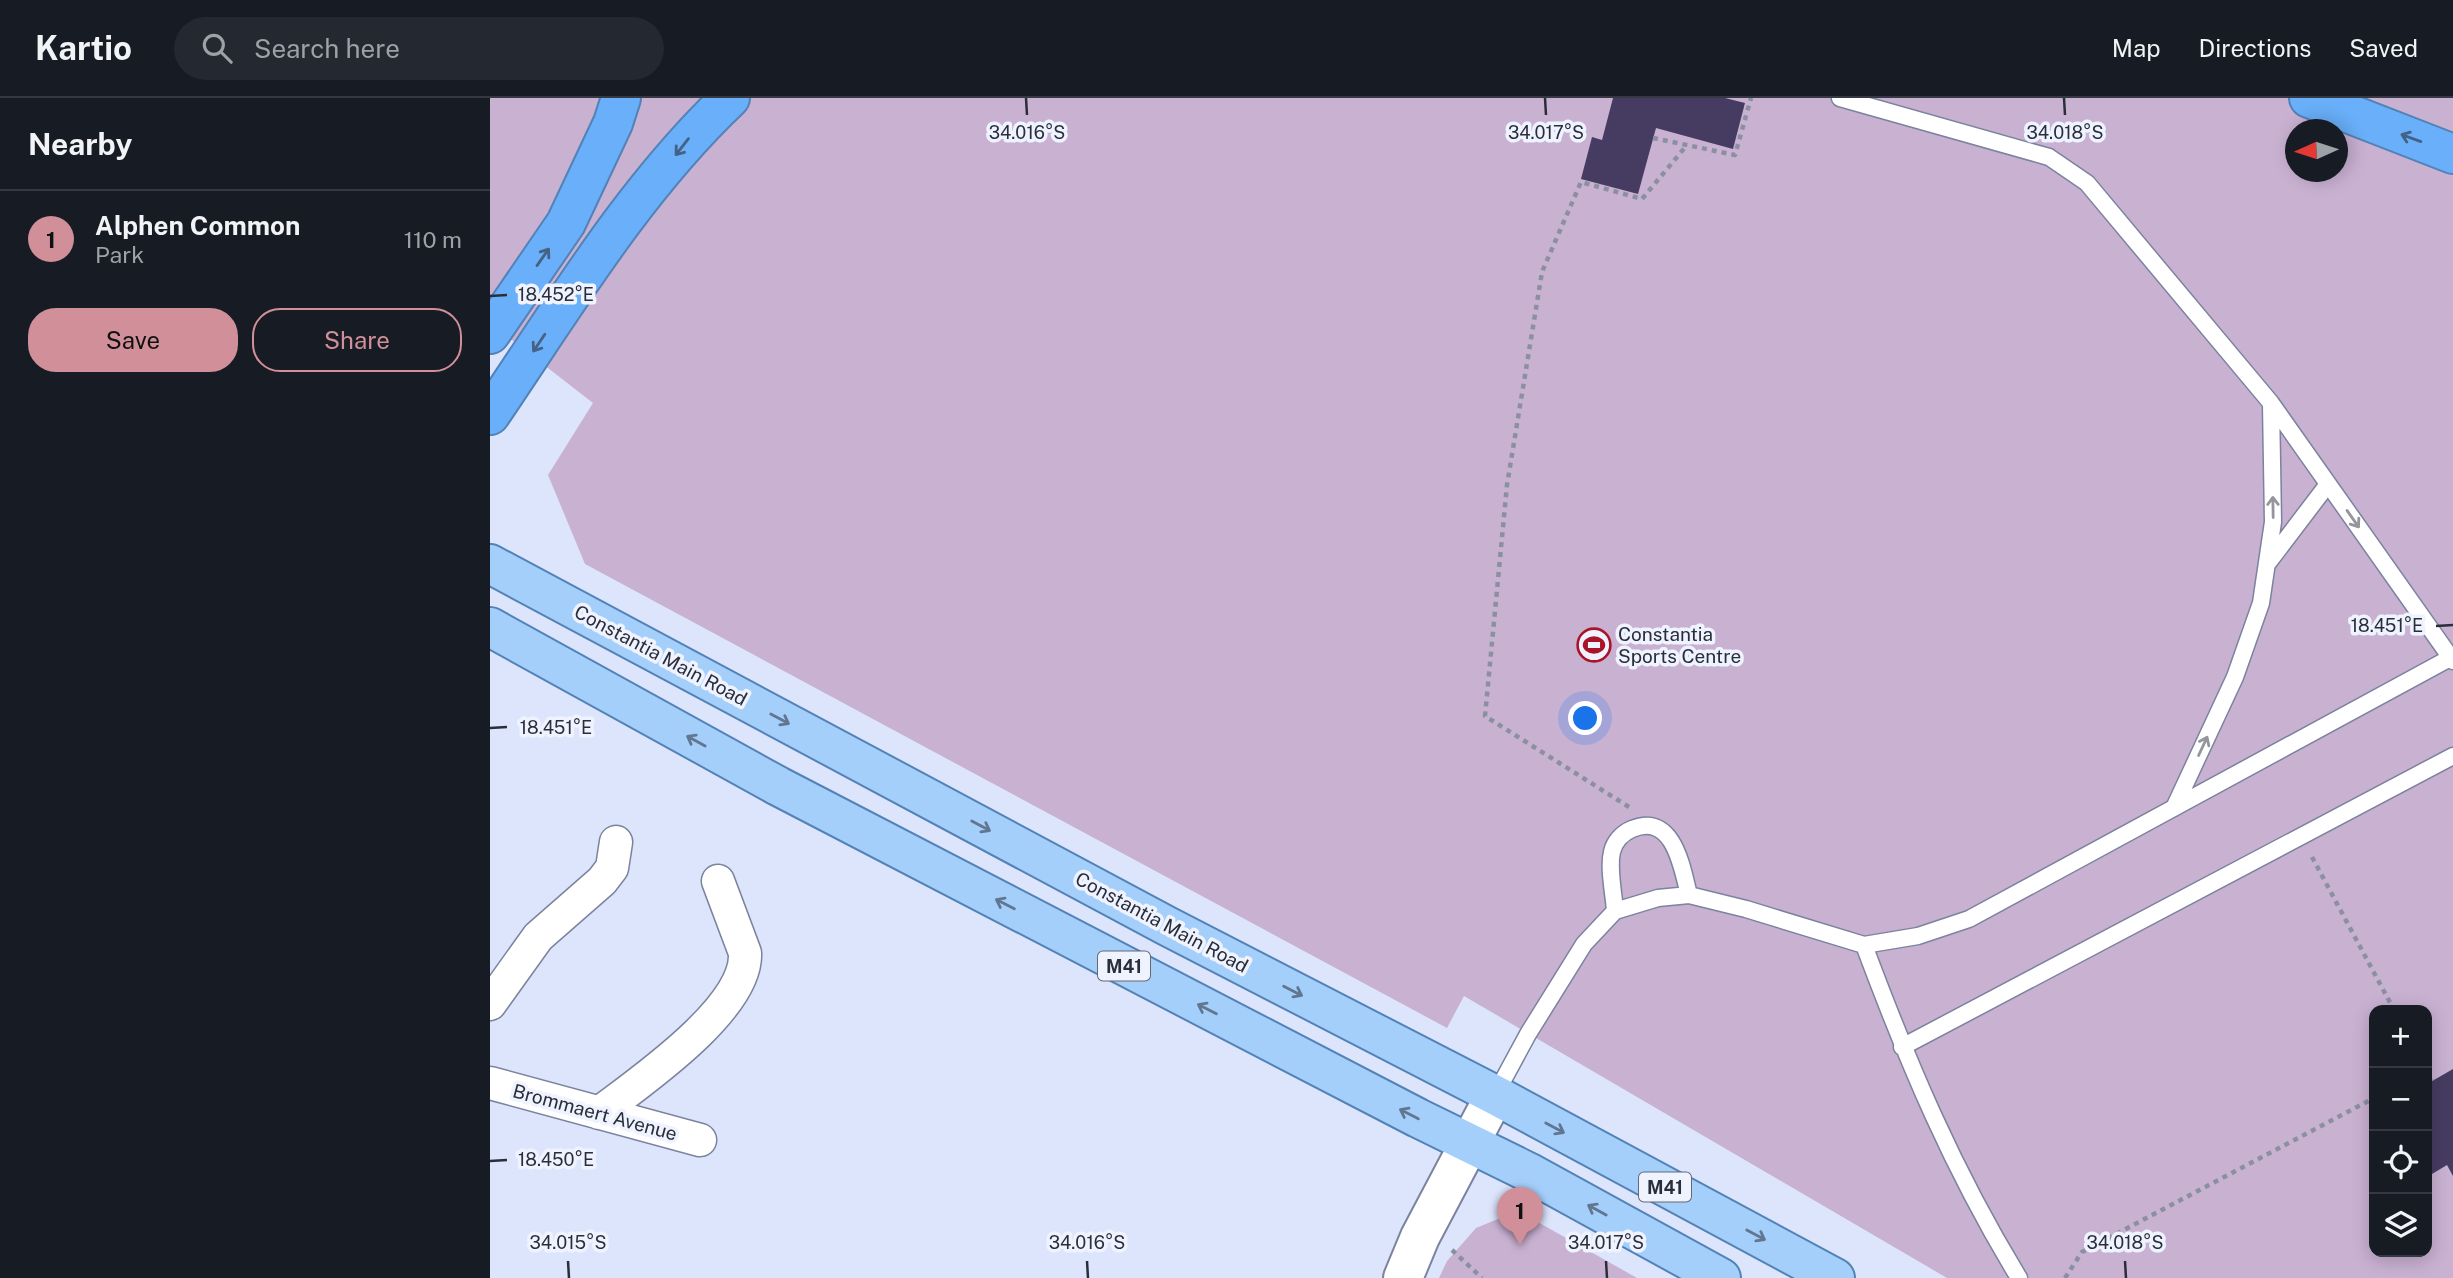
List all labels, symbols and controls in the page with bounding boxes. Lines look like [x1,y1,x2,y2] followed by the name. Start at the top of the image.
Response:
[174,17,664,80] search box
[35,29,132,67] text: Kartio
[198,29,236,67] icon: search
[254,33,400,64] text: Search here
[2112,34,2161,62] text: Map
[2199,34,2311,62] text: Directions
[2349,34,2418,62] text: Saved
[2285,119,2348,182] north arrow
[989,122,1065,143] text: 34.016°S
[1508,122,1584,143] text: 34.017°S
[2026,122,2104,143] text: 34.018°S
[28,126,132,162] text: Nearby
[2401,131,2423,143] one-way arrow
[675,137,690,155] one-way arrow
[95,210,300,241] text: Alphen Common
[46,226,56,253] text: 1
[404,226,462,253] text: 110 m
[95,241,144,268] text: Park
[536,248,550,267] one-way arrow
[518,284,594,305] text: 18.452°E
[28,308,238,372] button: Save
[252,308,462,372] button: Share
[532,333,546,352] one-way arrow
[2266,495,2280,518] one-way arrow
[2346,509,2360,528] one-way arrow
[571,600,751,710] street label: Constantia Main Road
[2351,615,2423,636] text: 18.451°E
[1618,623,1741,667] place label: Constantia Sports Centre
[1575,626,1613,664] sports icon: Constantia Sports Centre
[1568,701,1602,735] your location
[770,712,790,726] one-way arrow
[520,717,592,738] text: 18.451°E
[687,734,707,748] one-way arrow
[2197,736,2210,757] one-way arrow
[970,820,991,834] one-way arrow
[1072,867,1252,977] street label: Constantia Main Road
[995,897,1016,911] one-way arrow
[1098,952,1150,980] road number: M41
[1282,984,1302,998] one-way arrow
[1197,1002,1218,1015] one-way arrow
[2369,1005,2432,1257] map controls
[2369,1005,2432,1068] button: +
[2369,1068,2432,1131] button: −
[510,1079,680,1145] street label: Brommaert Avenue
[1399,1106,1420,1120] one-way arrow
[1545,1121,1565,1135] one-way arrow
[2369,1131,2432,1194] button: locate
[518,1149,594,1170] text: 18.450°E
[1639,1172,1691,1202] road number: M41
[1497,1187,1543,1245] pin: 1
[2369,1194,2432,1257] button: layers
[1587,1203,1608,1216] one-way arrow
[1745,1229,1766,1243] one-way arrow
[530,1232,606,1253] text: 34.015°S
[1049,1232,1125,1253] text: 34.016°S
[1568,1232,1644,1253] text: 34.017°S
[2086,1232,2164,1253] text: 34.018°S

